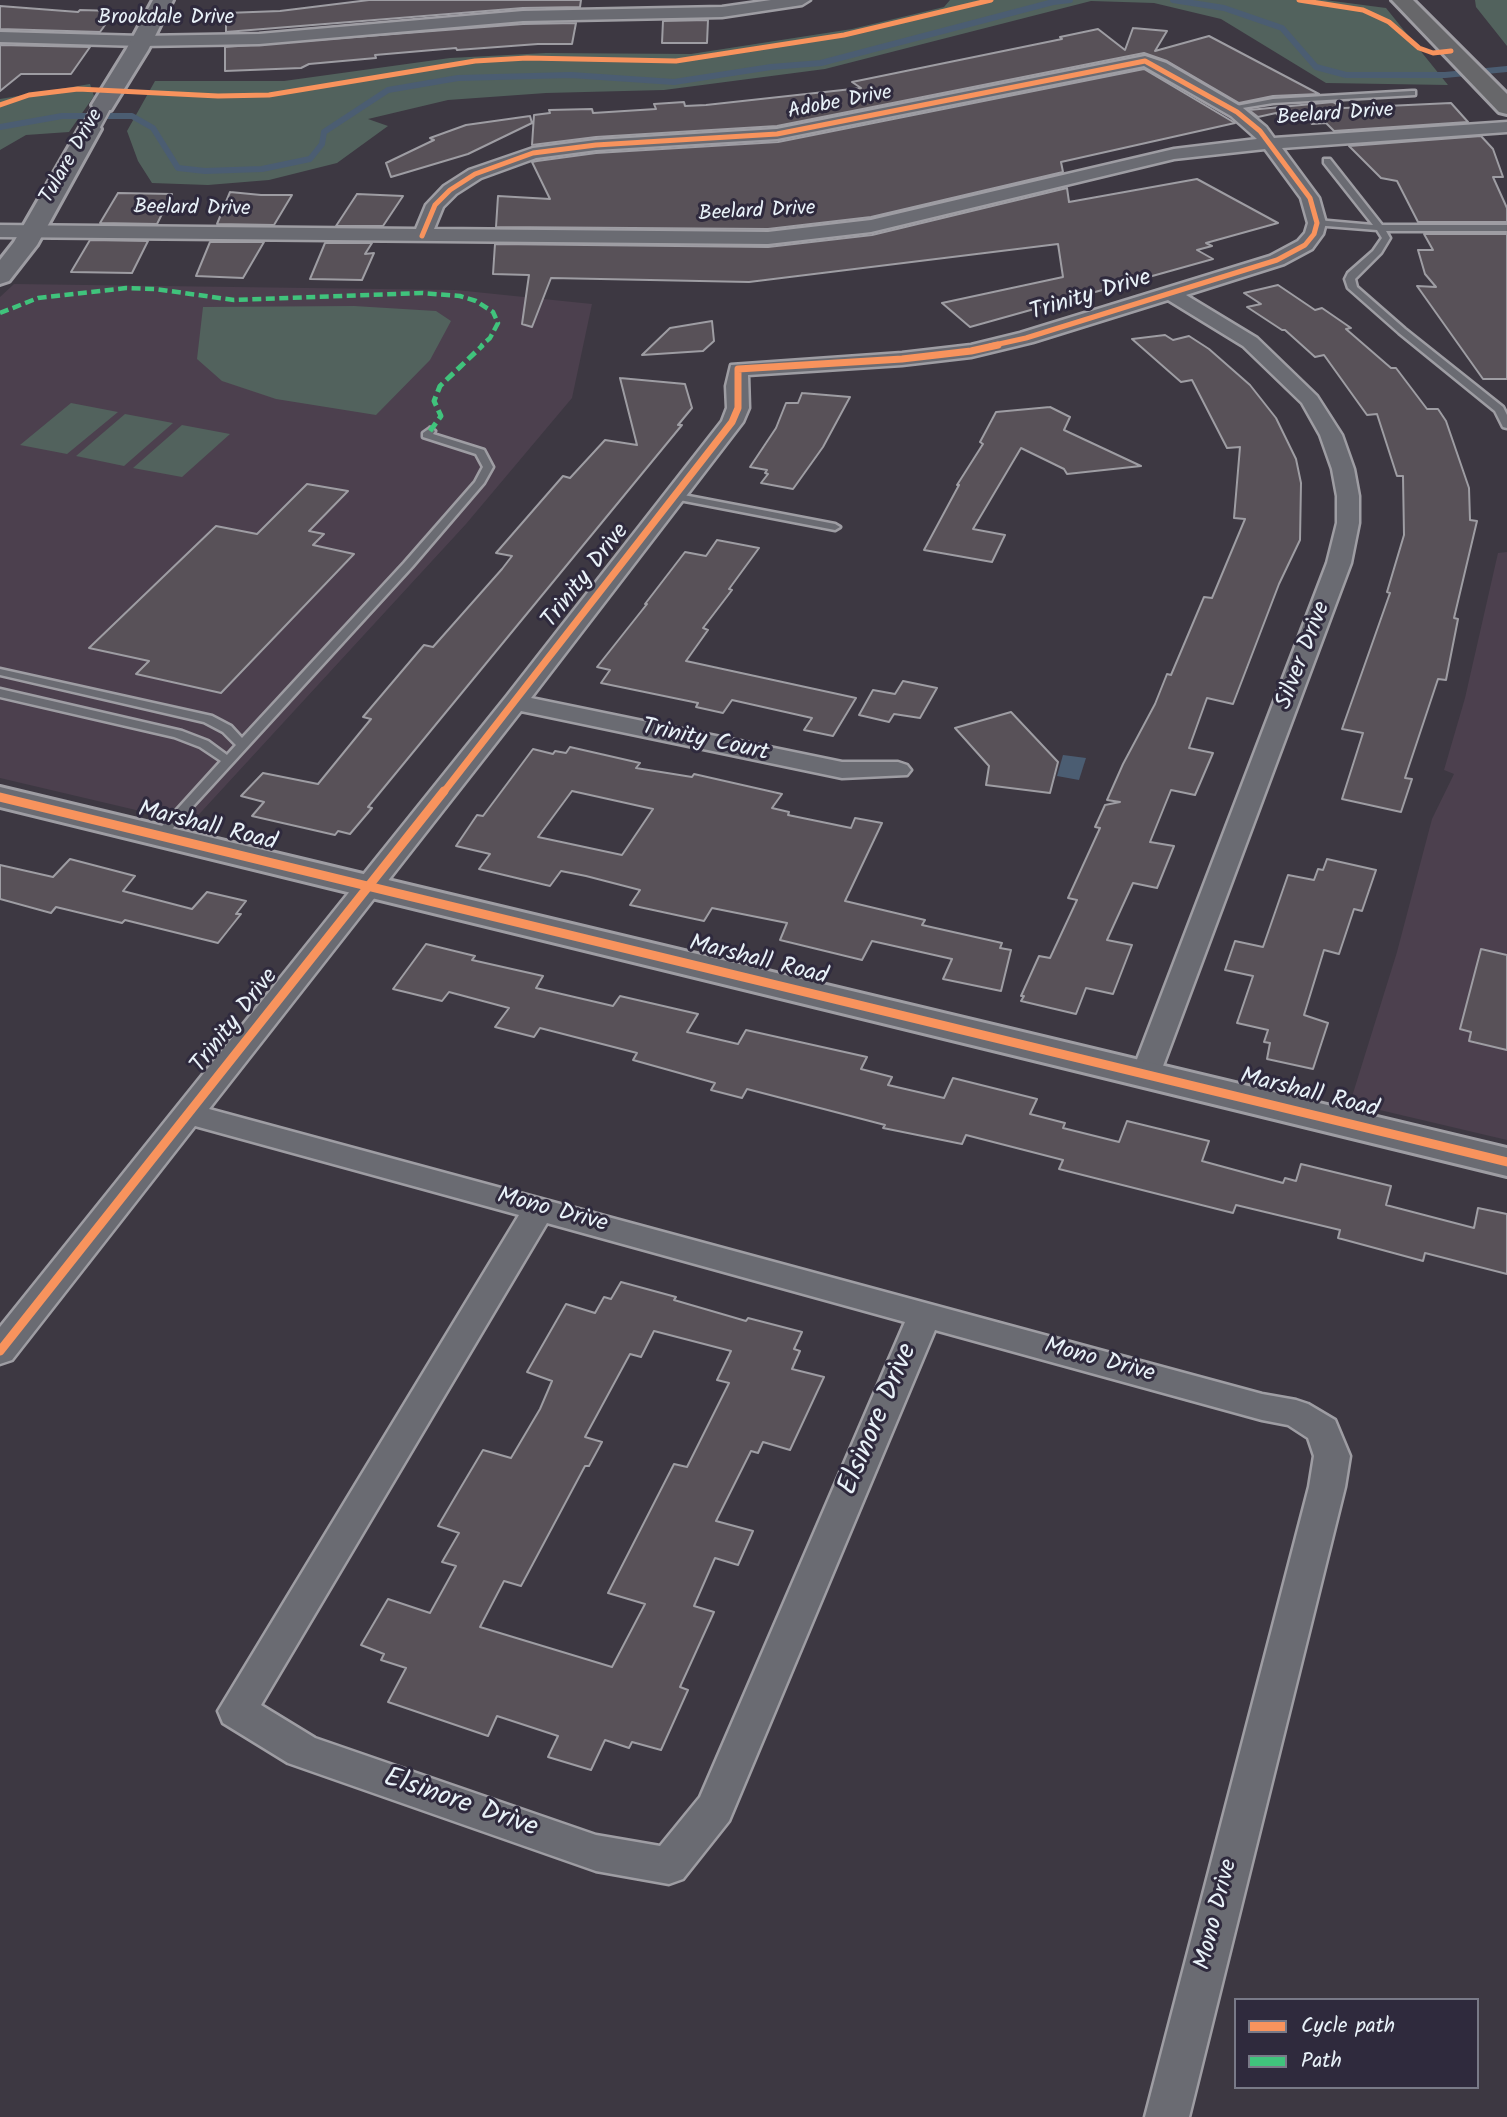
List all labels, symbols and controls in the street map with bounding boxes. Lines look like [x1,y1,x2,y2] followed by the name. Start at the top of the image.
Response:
[98,6,234,32] street label: Brookdale Drive
[786,82,894,126] street label: Adobe Drive
[1276,99,1394,133] street label: Beelard Drive
[36,105,110,209] street label: Tulare Drive
[133,196,251,224] street label: Beelard Drive
[698,197,816,229] street label: Beelard Drive
[1027,265,1155,329] street label: Trinity Drive
[537,519,637,635] street label: Trinity Drive
[1271,598,1339,714] street label: Silver Drive
[639,714,771,770] street label: Trinity Court
[135,797,279,859] street label: Marshall Road
[686,931,830,993] street label: Marshall Road
[186,964,286,1080] street label: Trinity Drive
[1237,1064,1381,1126] street label: Marshall Road
[494,1183,610,1241] street label: Mono Drive
[1041,1333,1157,1391] street label: Mono Drive
[833,1339,927,1501] street label: Elsinore Drive
[378,1763,542,1847] street label: Elsinore Drive
[1190,1857,1246,1973] street label: Mono Drive
[1234,1998,1479,2089] legend
[1301,2010,1395,2043] text: Cycle path
[1301,2045,1342,2078] text: Path

